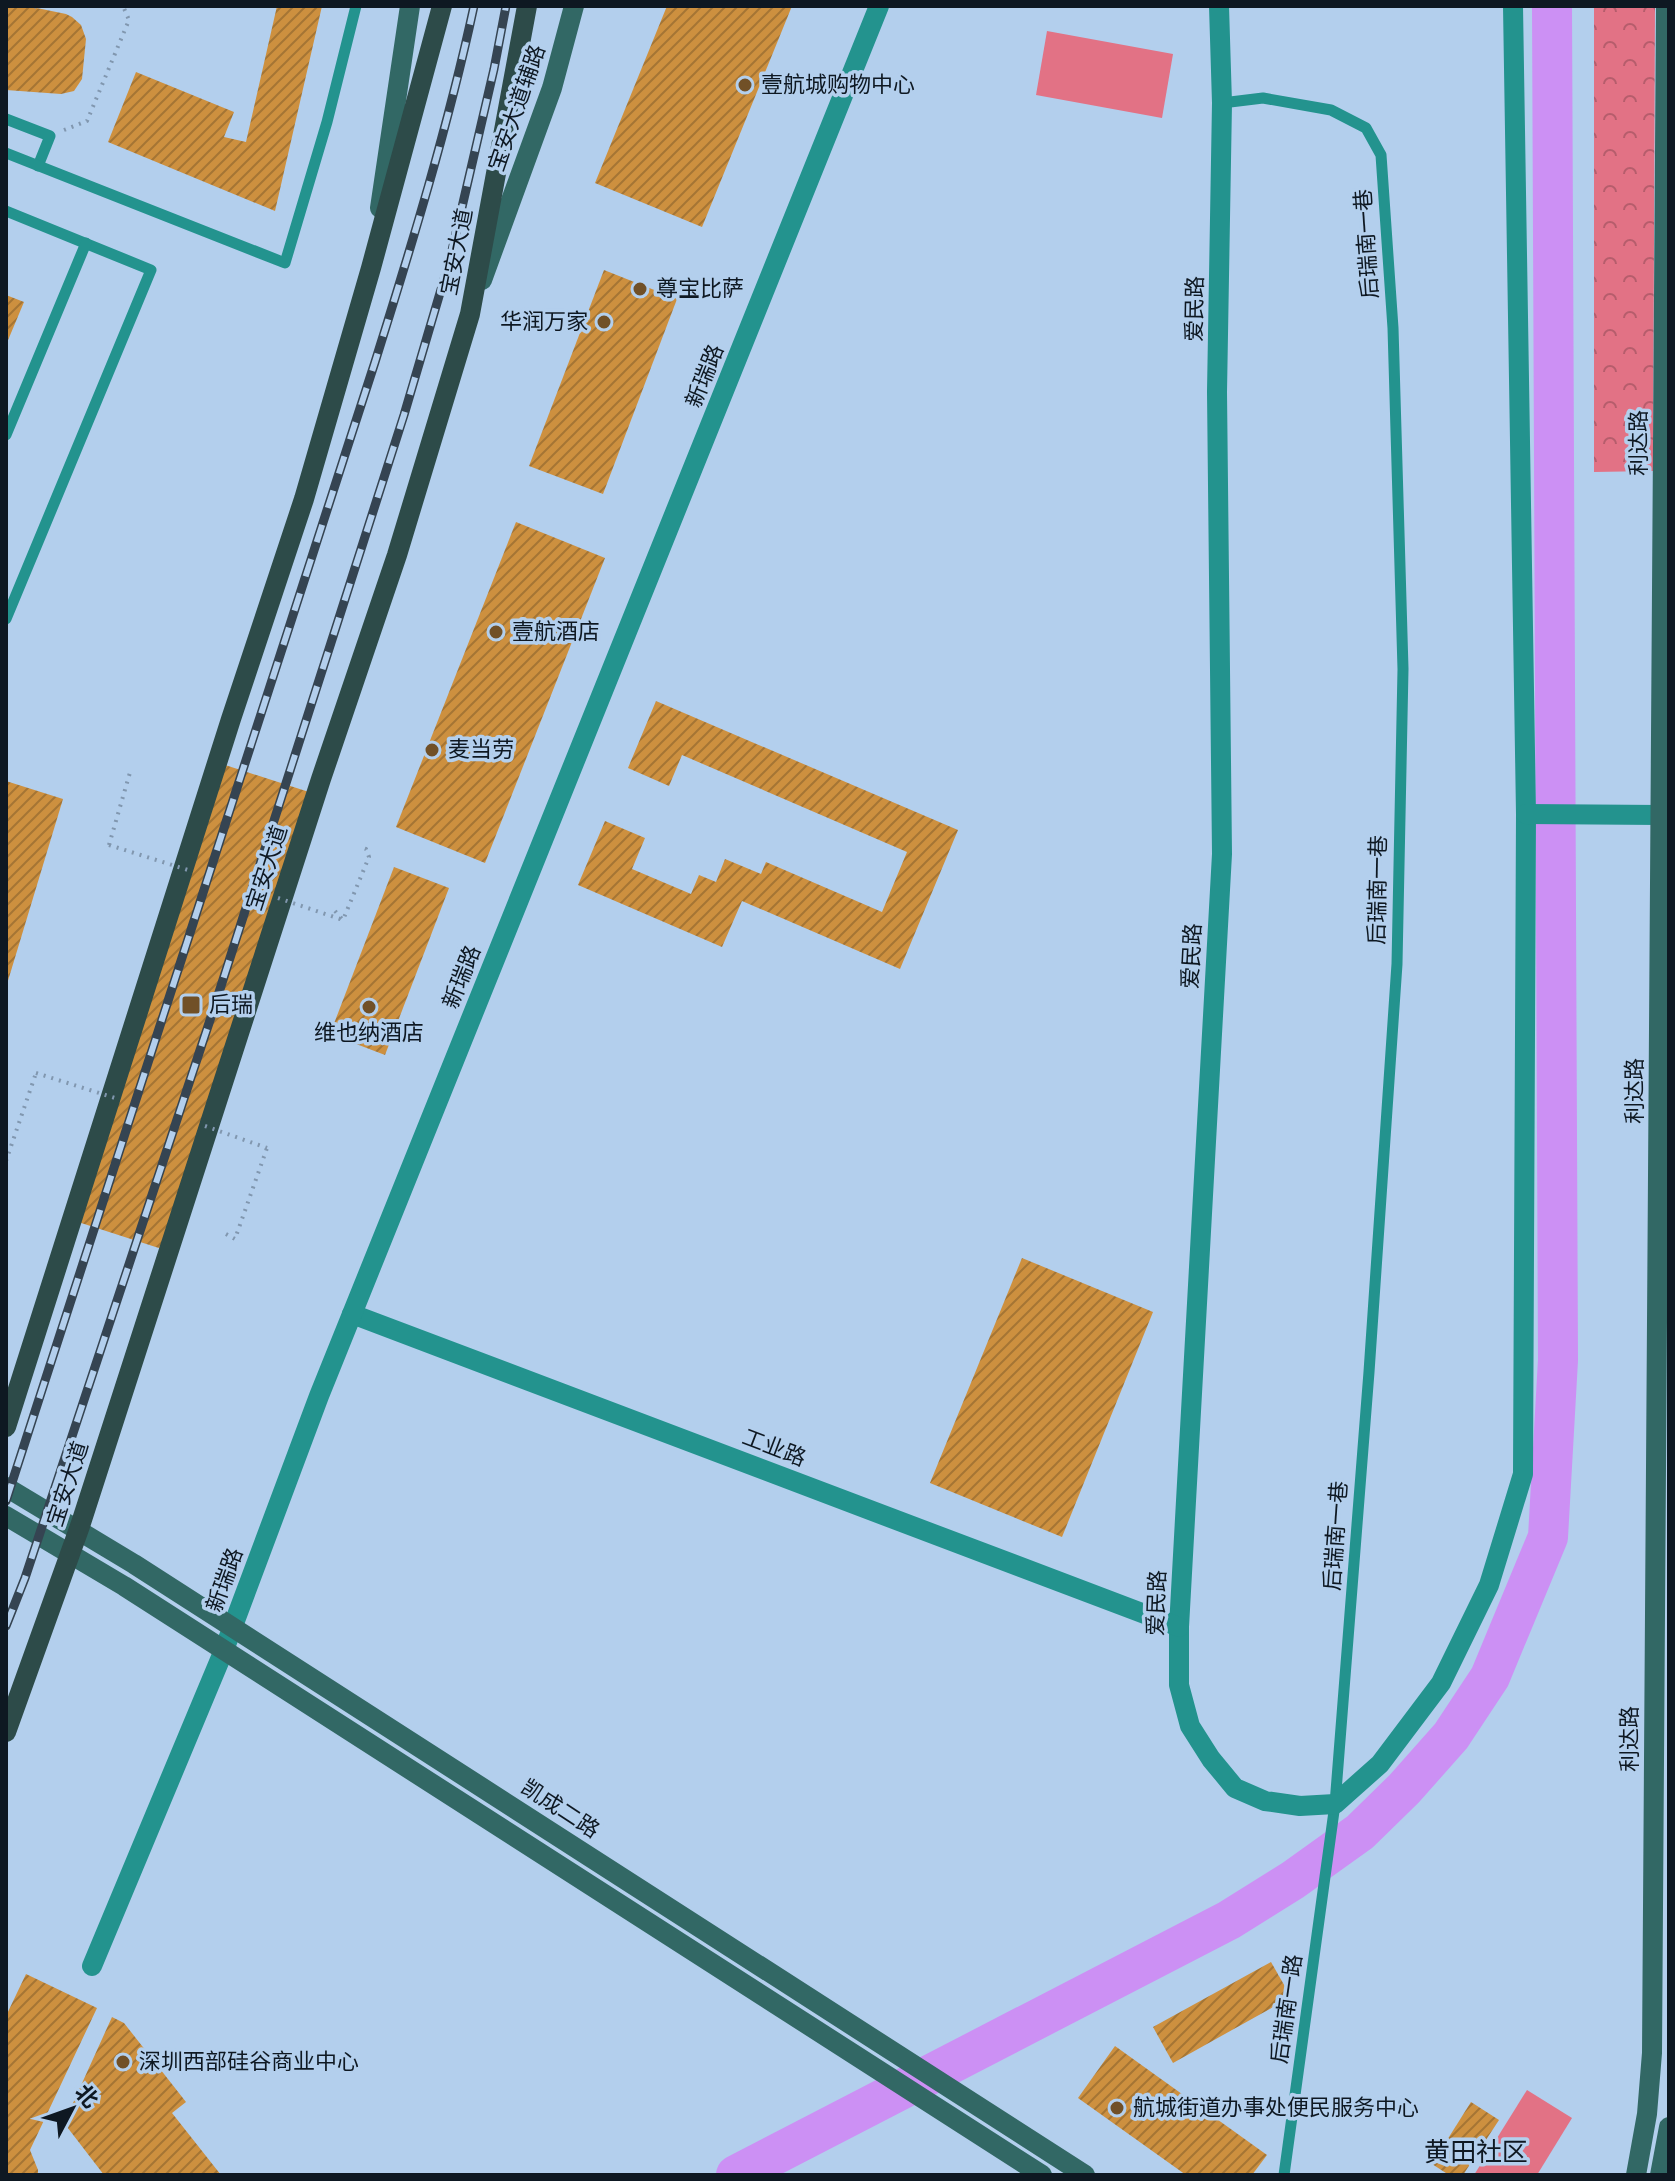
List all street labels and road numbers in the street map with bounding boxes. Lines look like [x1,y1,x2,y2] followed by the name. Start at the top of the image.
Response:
[480,40,554,176] street label: 宝安大道辅路
[1347,188,1387,300] street label: 后瑞南一巷
[433,206,481,298] street label: 宝安大道
[1178,276,1212,342] street label: 爱民路
[678,339,732,413] street label: 新瑞路
[1623,410,1655,476] street label: 利达路
[238,821,296,915] street label: 宝安大道
[1361,835,1395,945] street label: 后瑞南一巷
[1174,922,1210,990] street label: 爱民路
[435,940,489,1014] street label: 新瑞路
[1619,1058,1651,1124] street label: 利达路
[737,1421,811,1475] street label: 工业路
[39,1437,97,1531] street label: 宝安大道
[1316,1480,1356,1592] street label: 后瑞南一巷
[199,1544,251,1616] street label: 新瑞路
[1140,1569,1174,1637] street label: 爱民路
[1614,1706,1646,1772] street label: 利达路
[514,1772,606,1846] street label: 凯成二路
[1264,1952,1310,2066] street label: 后瑞南一路

